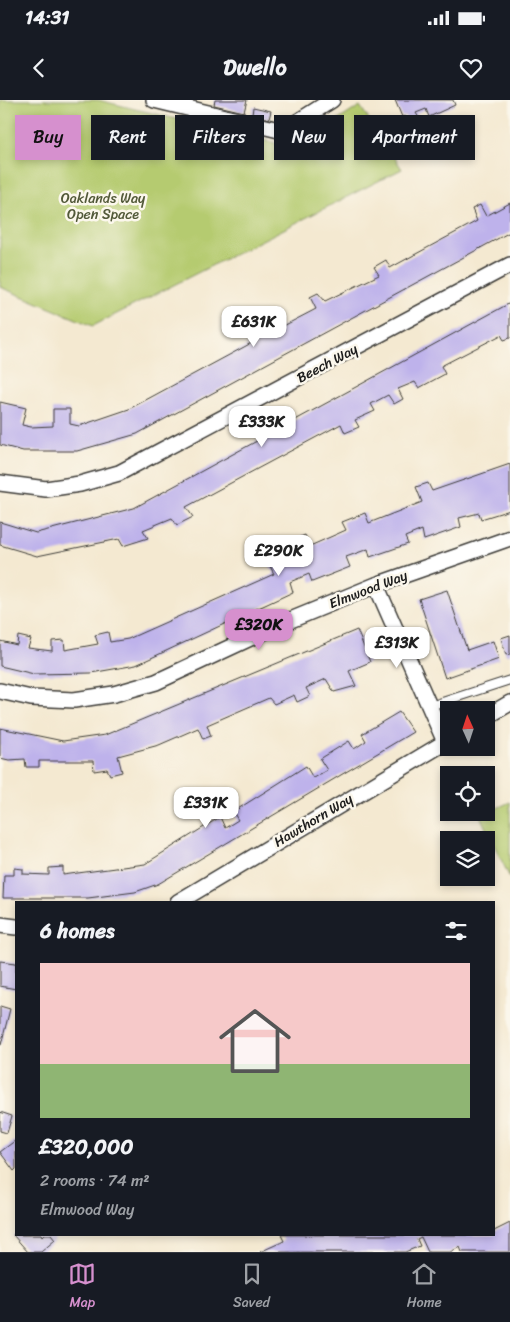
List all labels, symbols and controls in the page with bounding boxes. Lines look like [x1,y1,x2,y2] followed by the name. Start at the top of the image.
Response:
[25,1,69,34] text: 14:31
[223,48,287,87] text: Dwello
[25,54,53,82] icon: back
[457,54,485,82] icon: heart
[15,115,81,160] chip: Buy
[91,115,165,160] chip: Rent
[175,115,264,160] chip: Filters
[274,115,344,160] chip: New
[354,115,475,160] chip: Apartment
[61,186,146,227] park label: Oaklands Way Open Space
[219,306,289,348] pin: £631K
[233,307,275,336] text: £631K
[292,336,363,390] street label: Beech Way
[227,406,297,448] pin: £333K
[240,407,284,436] text: £333K
[244,534,314,577] pin: £290K
[255,536,303,565] text: £290K
[325,563,412,616] street label: Elmwood Way
[224,608,294,651] pin: £320K
[236,610,282,639] text: £320K
[362,626,432,669] pin: £313K
[376,628,418,657] text: £313K
[440,701,495,756] north arrow
[440,701,495,886] map controls
[440,766,495,821] button: locate
[171,786,241,829] pin: £331K
[269,786,359,854] street label: Hawthorn Way
[185,788,227,817] text: £331K
[440,831,495,886] button: layers
[40,912,115,950] text: 6 homes
[442,917,470,945] icon: filters
[210,996,300,1086] icon: home
[40,1128,134,1166] text: £320,000
[40,1166,150,1195] text: 2 rooms · 74 m²
[40,1195,134,1224] text: Elmwood Way
[68,1260,96,1315] tab: Map
[233,1260,270,1315] tab: Saved
[407,1260,442,1315] tab: Home

